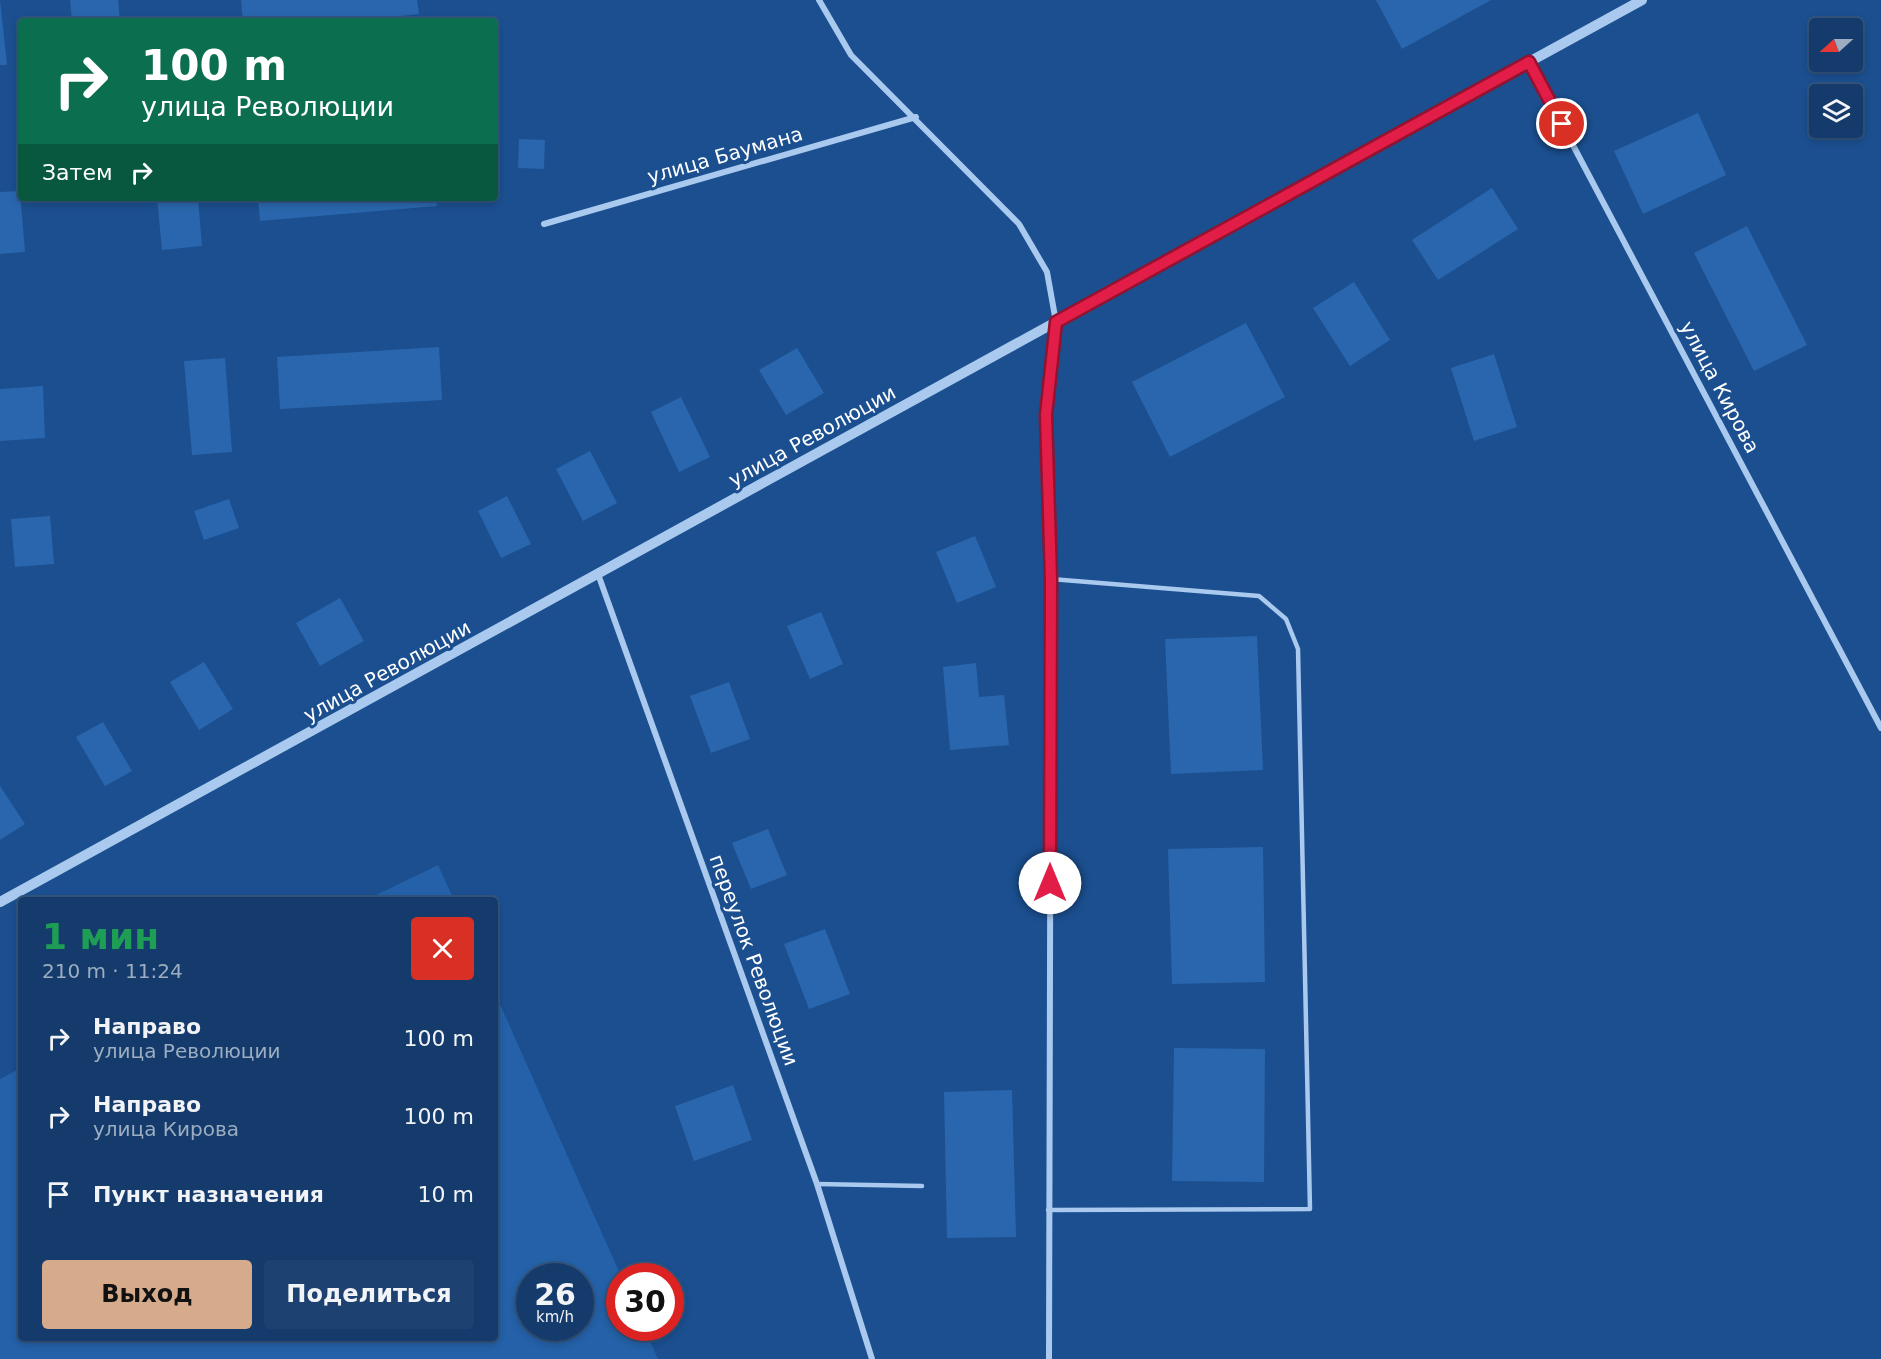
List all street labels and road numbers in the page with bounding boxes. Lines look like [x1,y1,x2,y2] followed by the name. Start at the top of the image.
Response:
[645,121,805,189] street label: улица Баумана
[1675,317,1765,457] street label: улица Кирова
[724,380,900,492] street label: улица Революции
[299,615,475,727] street label: улица Революции
[705,851,803,1069] street label: переулок Революции

